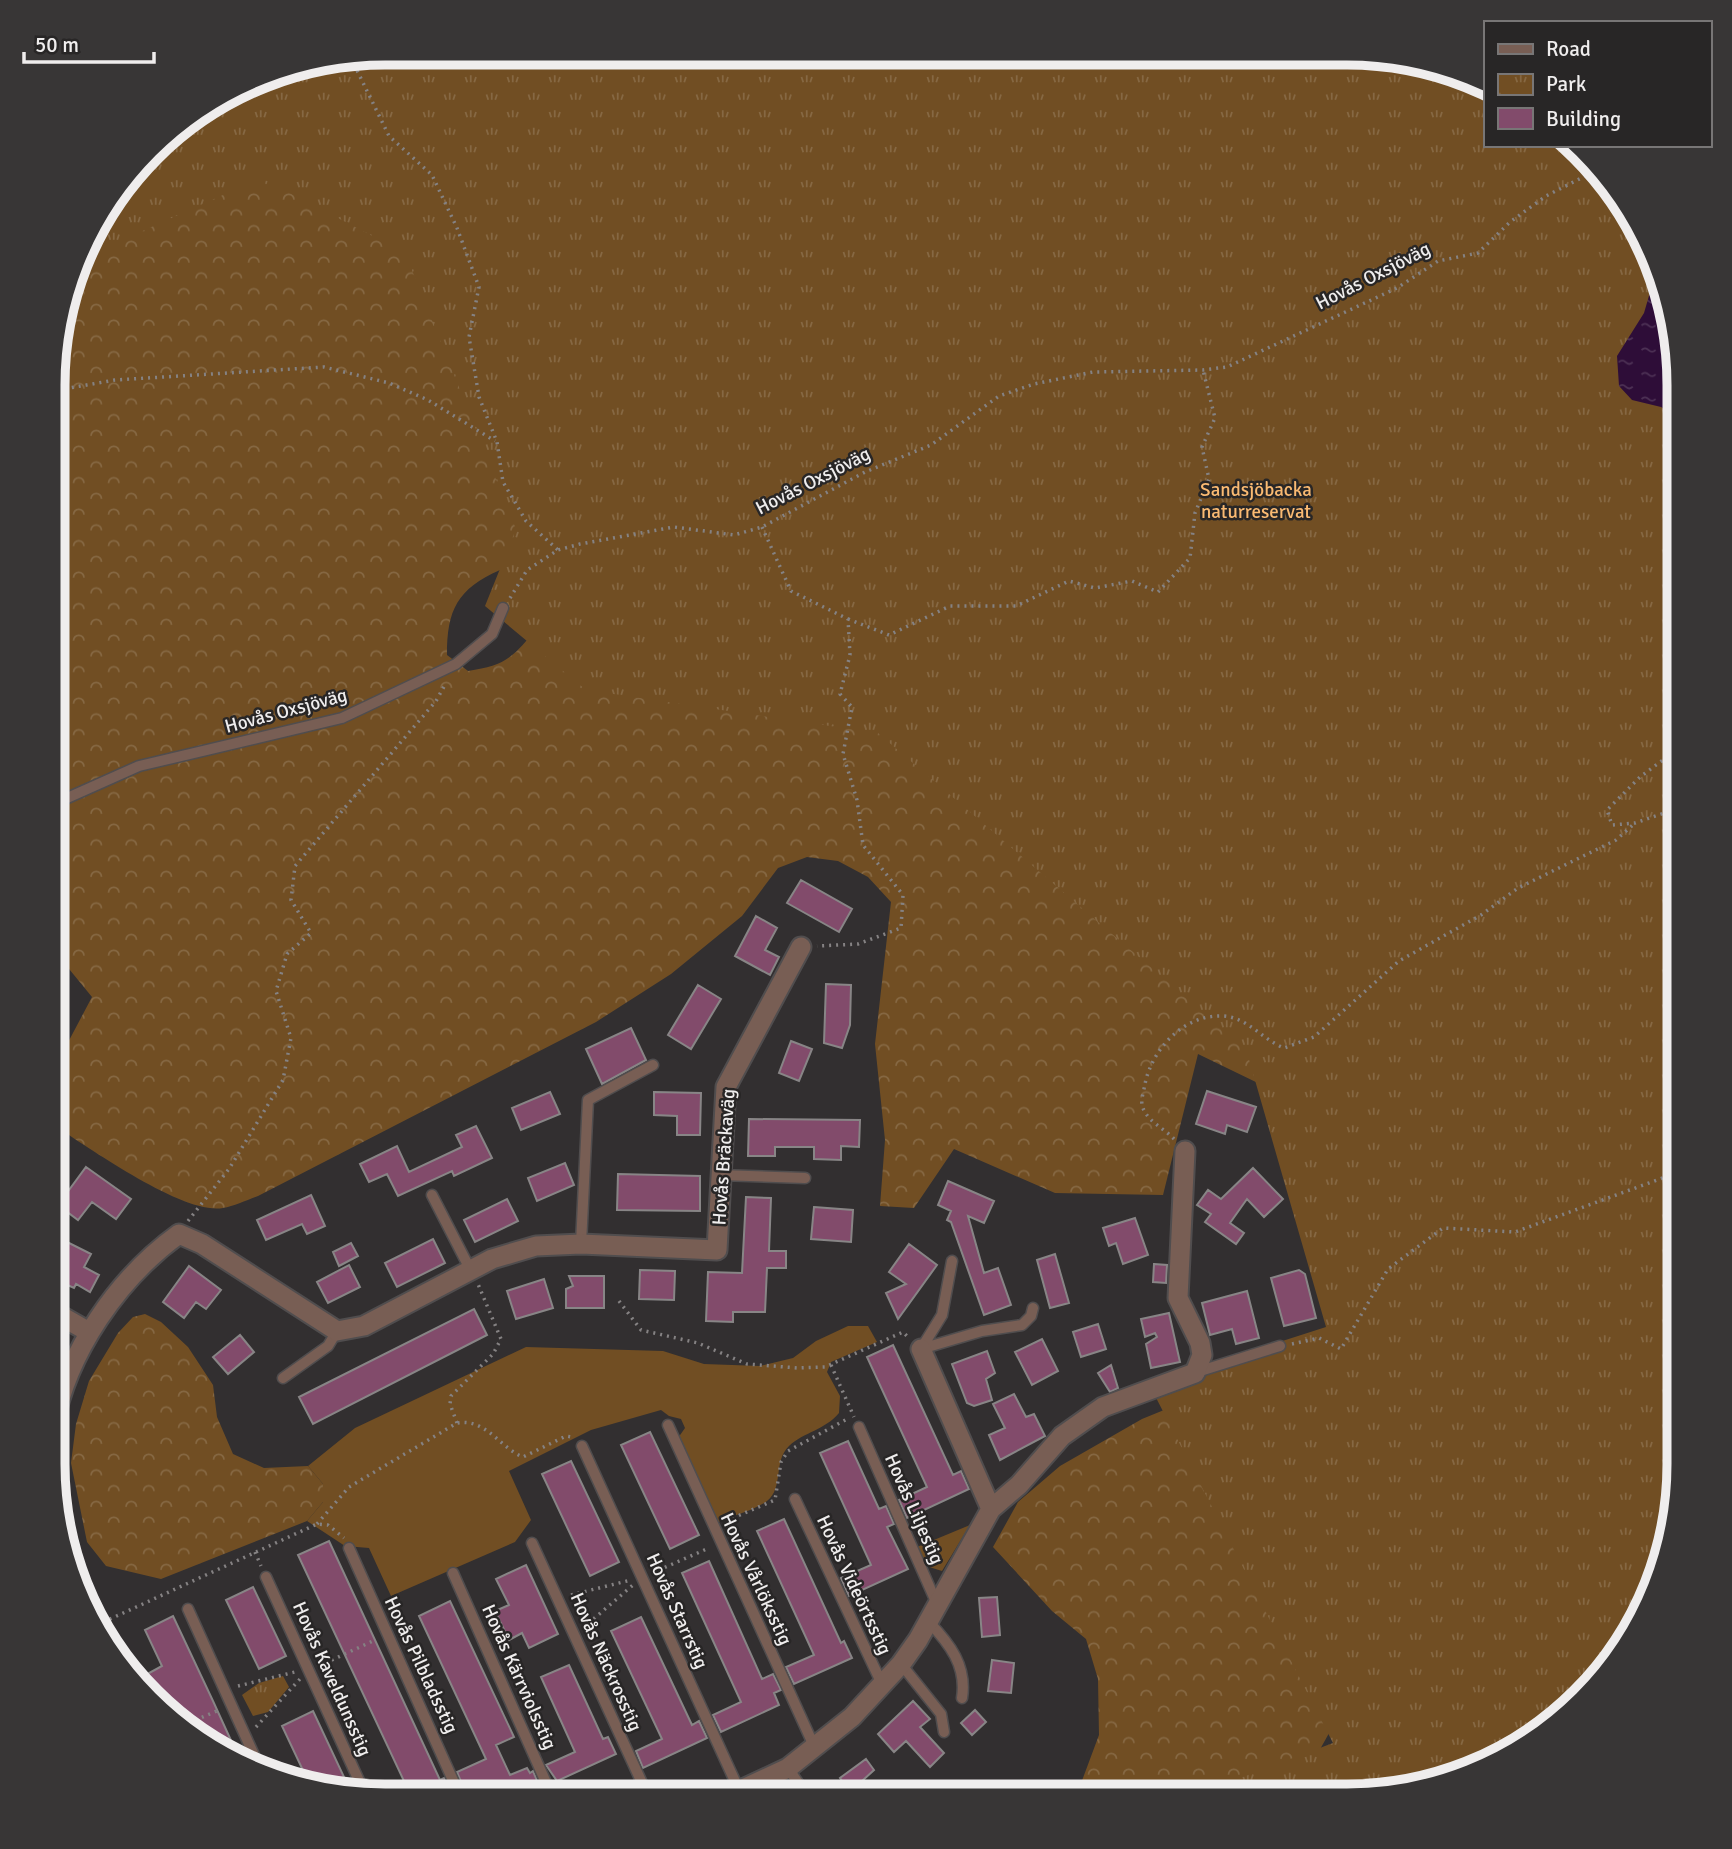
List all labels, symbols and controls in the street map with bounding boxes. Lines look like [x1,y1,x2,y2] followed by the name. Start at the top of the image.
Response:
[24,21,154,65] scale bar
[1484,21,1711,147] legend
[35,32,79,58] text: 50 m
[1546,36,1591,62] text: Road
[1546,71,1587,97] text: Park
[1546,106,1621,132] text: Building
[1312,237,1434,315] street label: Hovås Oxsjöväg
[752,442,874,520] street label: Hovås Oxsjöväg
[1200,478,1312,524] park label: Sandsjöbacka naturreservat
[222,683,350,739] street label: Hovås Oxsjöväg
[707,1088,741,1226] street label: Hovås Bräckaväg
[879,1450,949,1568] street label: Hovås Liljestig
[715,1509,797,1649] street label: Hovås Vårlöksstig
[811,1511,897,1659] street label: Hovås Videörtsstig
[641,1549,713,1673] street label: Hovås Starrstig
[565,1589,647,1735] street label: Hovås Näckrosstig
[379,1593,463,1737] street label: Hovås Pilbladsstig
[287,1598,377,1760] street label: Hovås Kaveldunsstig
[476,1601,562,1753] street label: Hovås Kärrviolsstig

